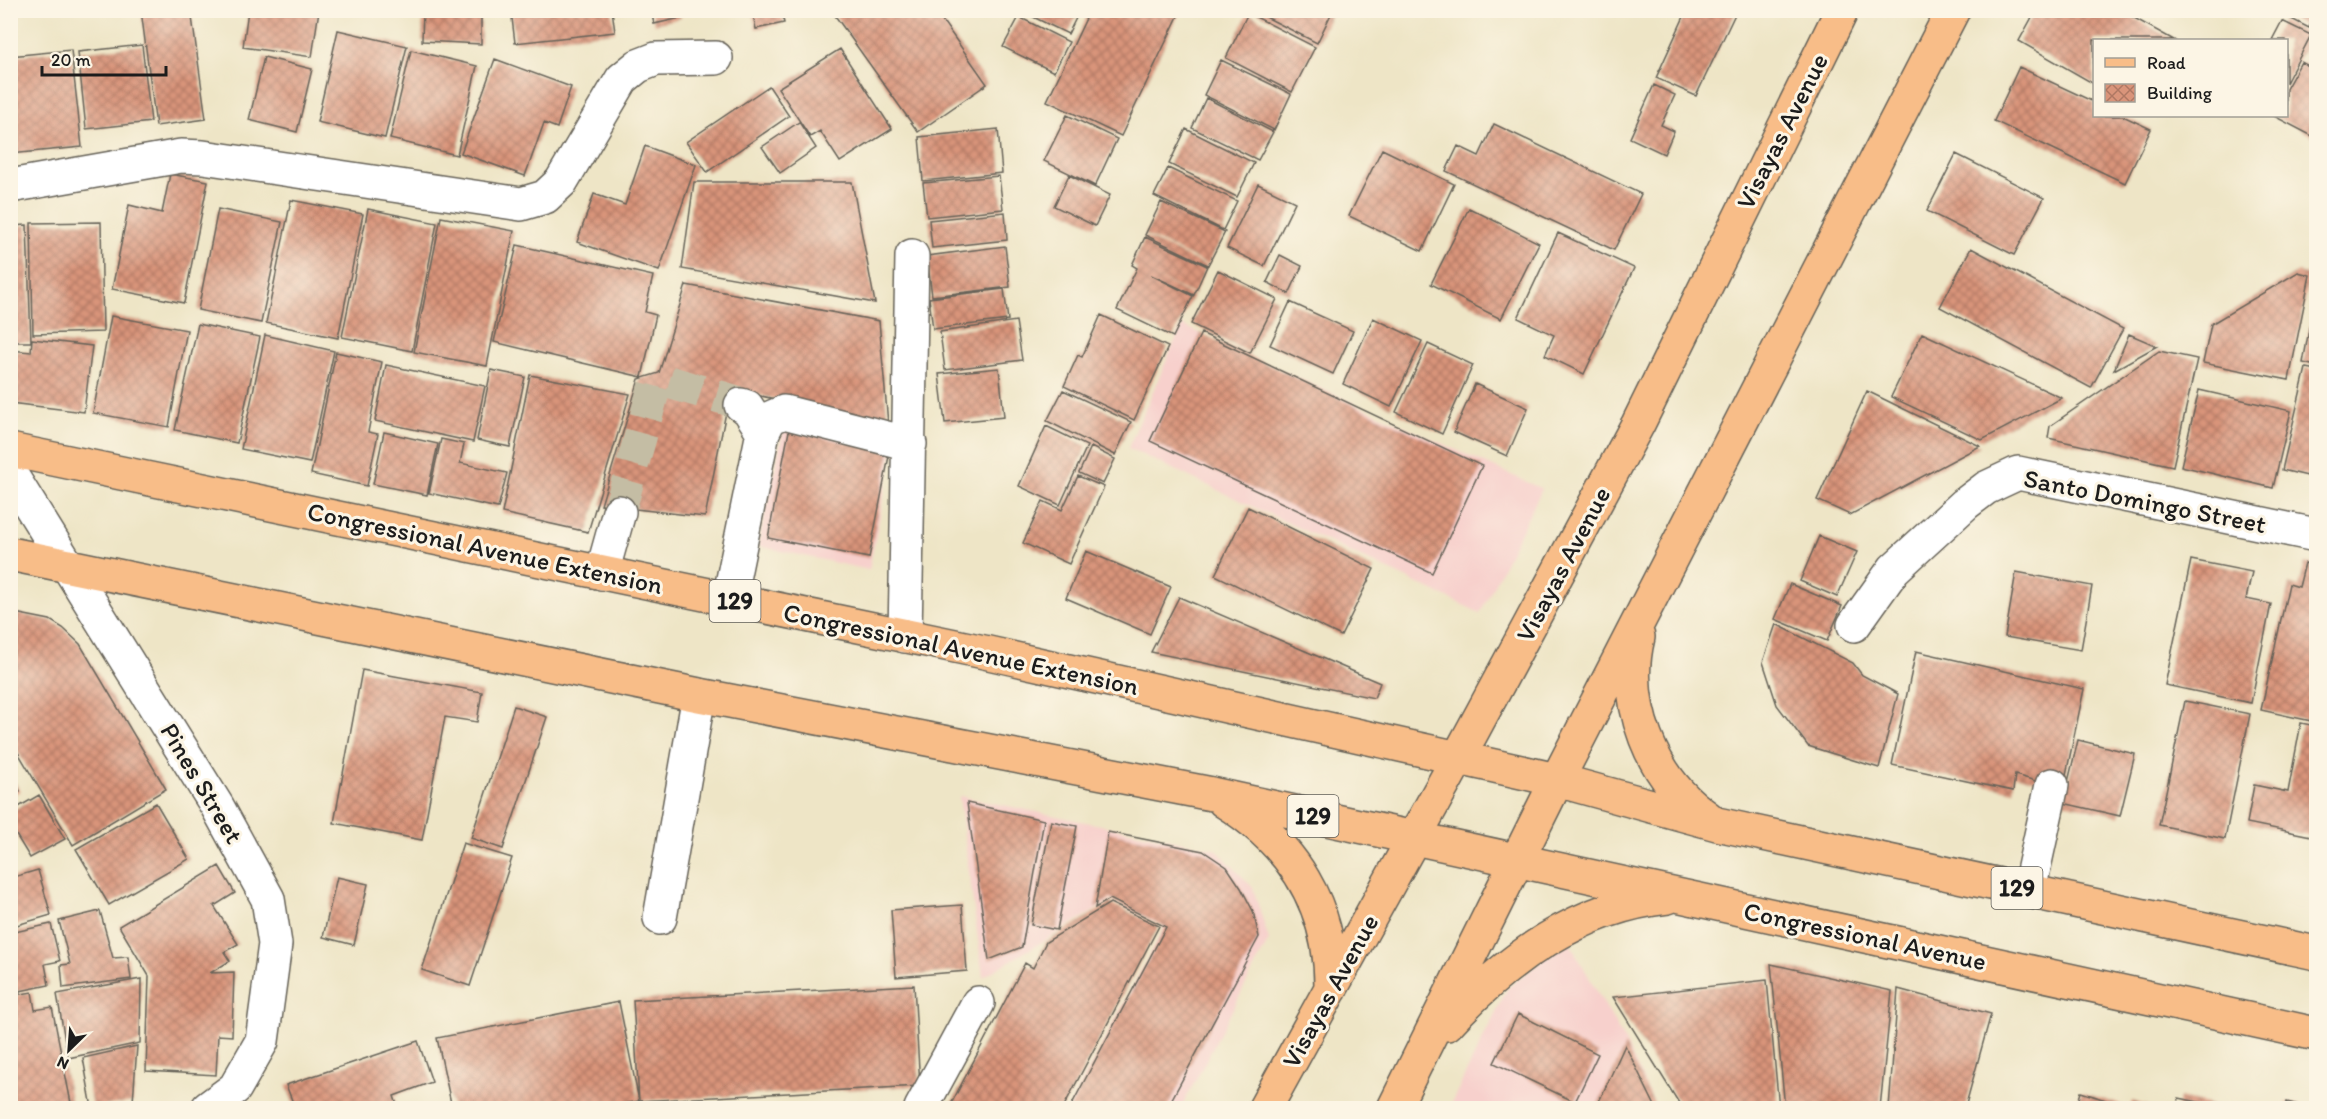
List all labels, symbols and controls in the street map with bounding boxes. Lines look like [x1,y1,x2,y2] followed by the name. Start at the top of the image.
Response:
[42,39,166,77] scale bar
[2093,39,2288,117] legend
[1729,48,1835,214] street label: Visayas Avenue
[51,49,91,71] text: 20 m
[2147,52,2186,74] text: Road
[2147,82,2213,104] text: Building
[2021,462,2269,540] street label: Santo Domingo Street
[1509,481,1617,647] street label: Visayas Avenue
[305,495,666,601] street label: Congressional Avenue Extension
[710,580,760,622] road number: 129
[781,596,1142,702] street label: Congressional Avenue Extension
[153,717,251,849] street label: Pines Street
[1288,795,1338,837] road number: 129
[1992,867,2042,909] road number: 129
[1741,895,1989,977] street label: Congressional Avenue
[1275,909,1385,1073] street label: Visayas Avenue
[39,1020,99,1080] north arrow
[54,1052,72,1074] text: N

